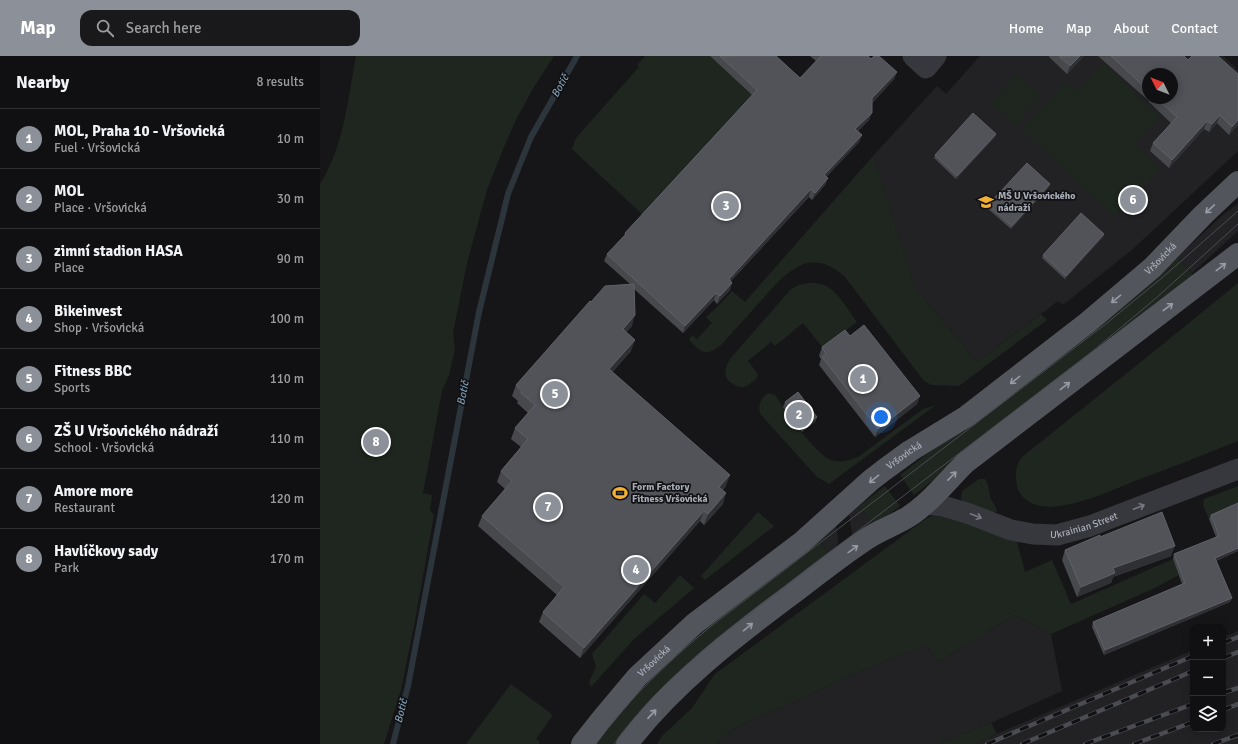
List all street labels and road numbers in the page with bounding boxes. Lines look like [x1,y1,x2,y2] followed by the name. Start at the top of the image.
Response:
[1142,240,1179,278] street label: Vršovická
[884,439,924,472] street label: Vršovická
[1050,510,1120,541] street label: Ukrainian Street
[635,643,673,679] street label: Vršovická

